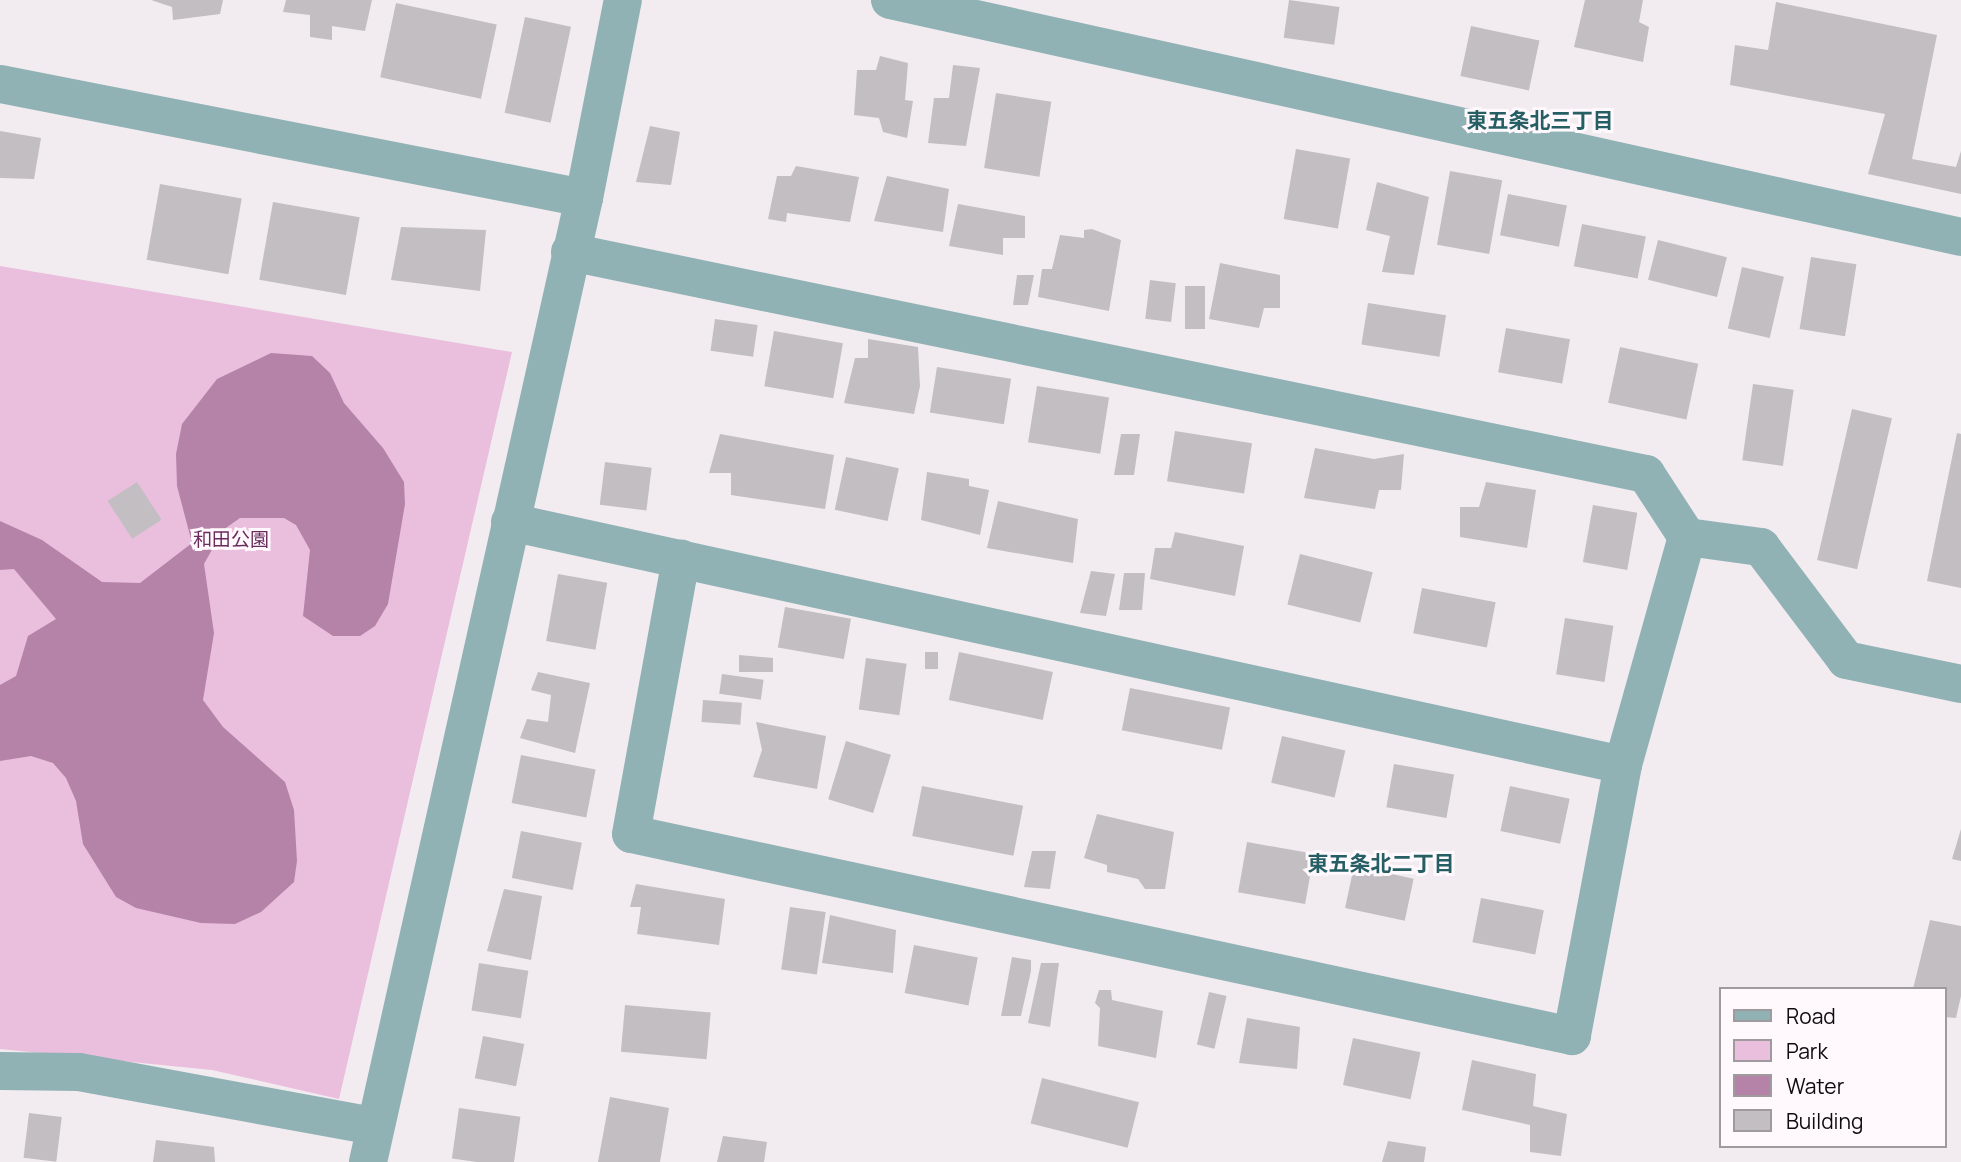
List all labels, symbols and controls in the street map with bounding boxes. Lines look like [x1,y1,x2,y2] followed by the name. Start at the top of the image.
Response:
[1467,107,1613,133] district label: 東五条北三丁目
[193,529,269,551] park label: 和田公園
[1308,850,1454,876] district label: 東五条北二丁目
[1720,987,1947,1148] legend
[1786,1002,1836,1030] text: Road
[1786,1037,1828,1065] text: Park
[1786,1072,1844,1100] text: Water
[1786,1107,1863,1135] text: Building

